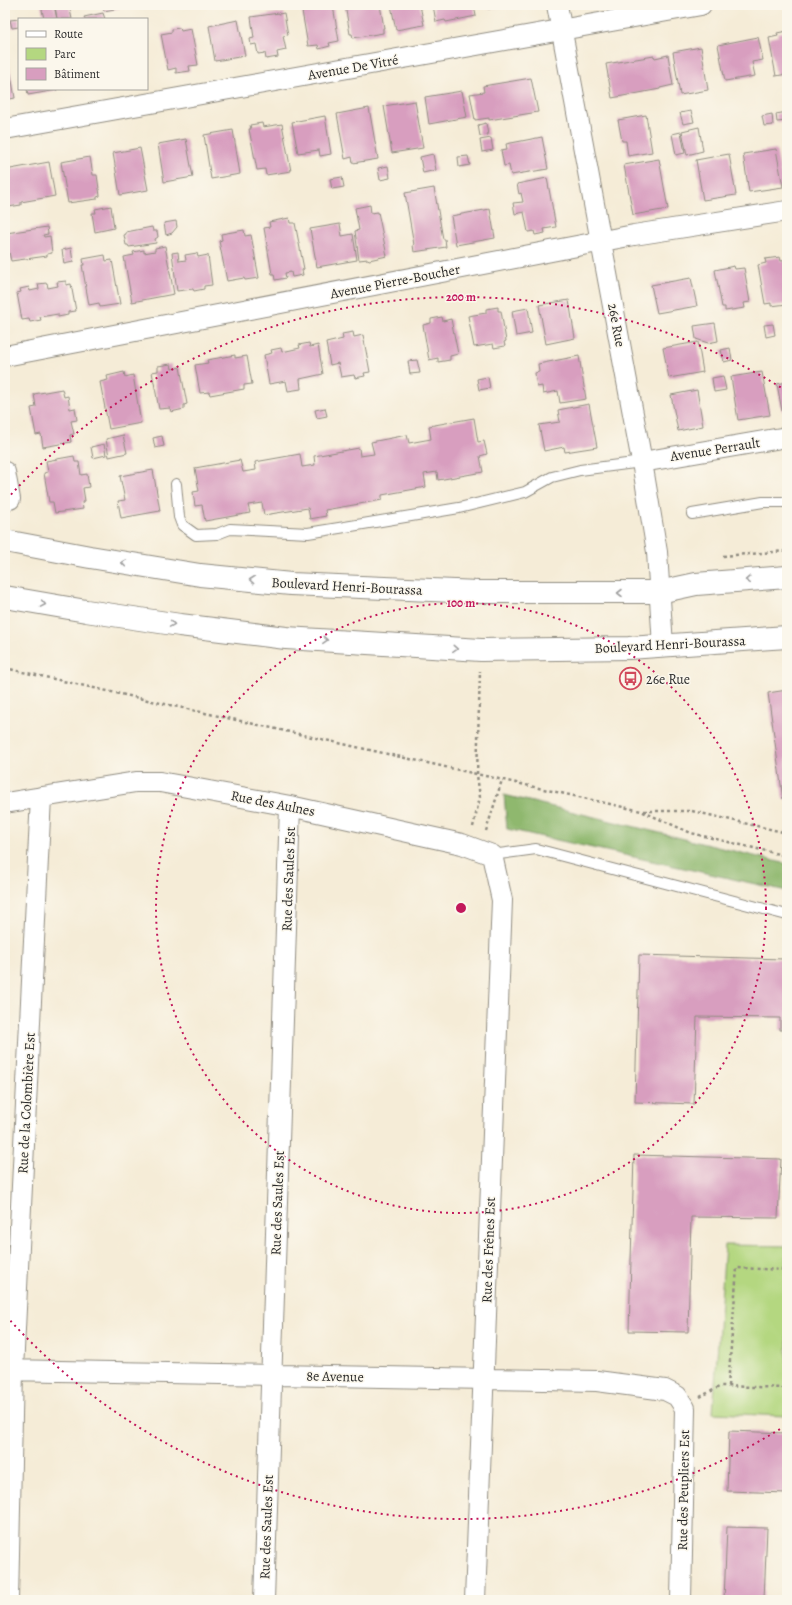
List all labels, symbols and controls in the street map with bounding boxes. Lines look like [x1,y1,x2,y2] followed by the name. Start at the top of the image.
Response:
[18,18,148,90] legend
[54,26,83,42] text: Route
[54,46,76,62] text: Parc
[305,50,400,85] street label: Avenue De Vitré
[54,66,100,82] text: Bâtiment
[328,259,462,304] street label: Avenue Pierre-Boucher
[446,289,476,305] text: 200 m
[603,302,630,349] street label: 26e Rue
[668,433,762,466] street label: Avenue Perrault
[121,559,127,568] one-way arrow
[271,573,423,600] street label: Boulevard Henri-Bourassa
[249,576,255,585] one-way arrow
[745,576,751,585] one-way arrow
[617,588,623,597] one-way arrow
[447,595,475,611] text: 100 m
[40,599,46,607] one-way arrow
[169,619,175,628] one-way arrow
[594,631,746,658] street label: Boulevard Henri-Bourassa
[322,636,328,645] one-way arrow
[452,644,458,653] one-way arrow
[617,666,643,692] bus stop icon: 26e Rue
[646,670,690,689] place label: 26e Rue
[229,786,317,821] street label: Rue des Aulnes
[277,826,300,932] street label: Rue des Saules Est
[454,901,468,915] centre of rings
[13,1031,40,1174] street label: Rue de la Colombière Est
[266,1150,289,1256] street label: Rue des Saules Est
[477,1196,500,1303] street label: Rue des Frênes Est
[306,1366,364,1387] street label: 8e Avenue
[673,1429,694,1551] street label: Rue des Peupliers Est
[255,1474,278,1580] street label: Rue des Saules Est

